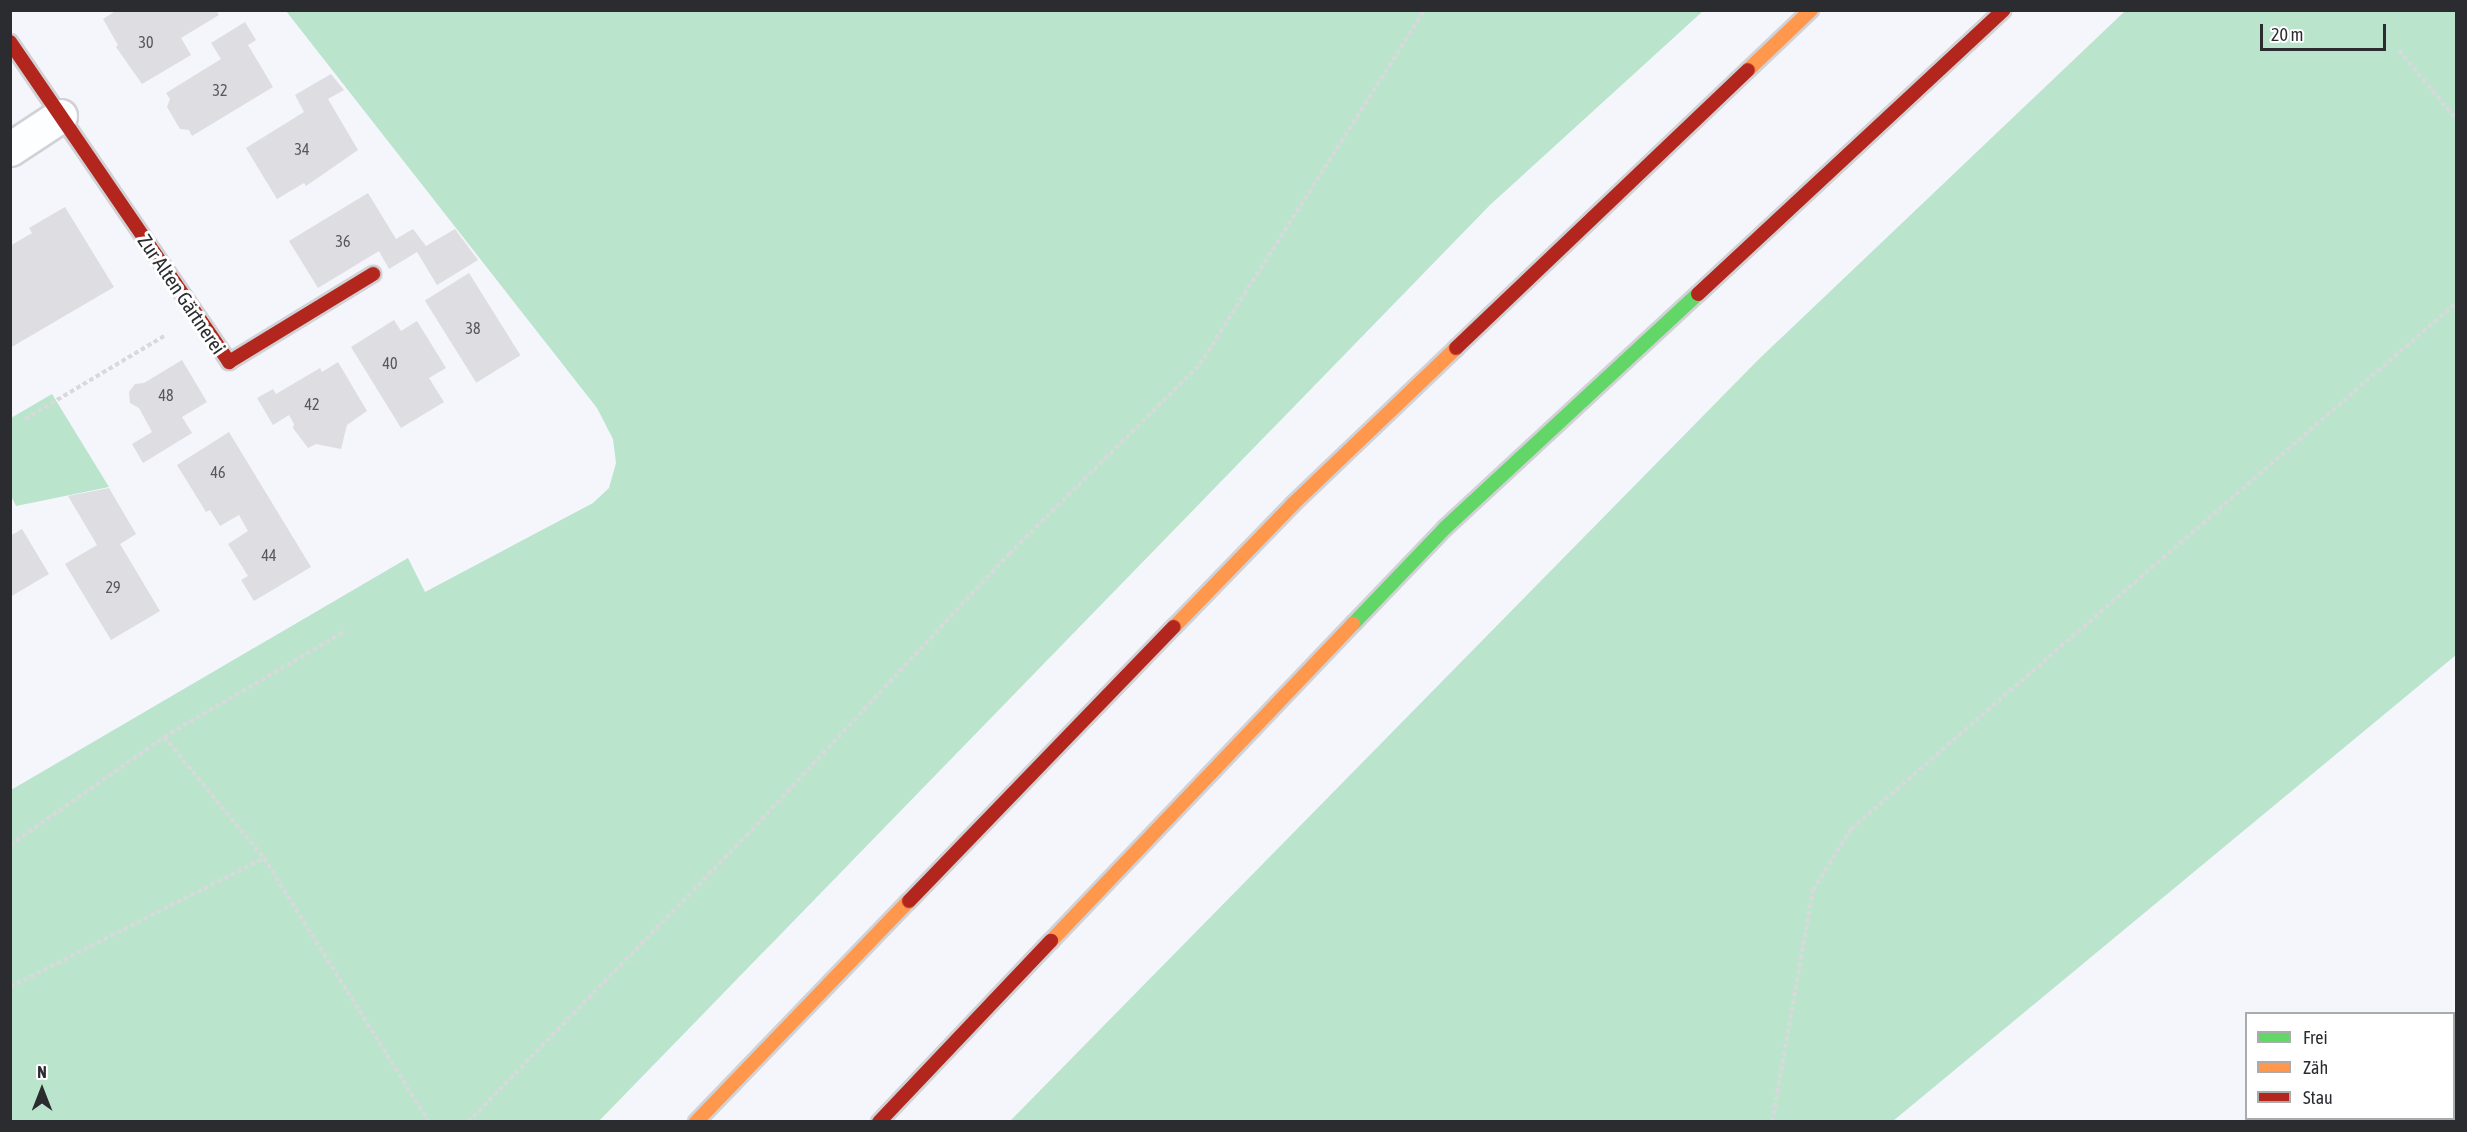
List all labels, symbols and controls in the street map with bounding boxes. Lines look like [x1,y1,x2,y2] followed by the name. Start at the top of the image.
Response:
[2263,12,2389,50] scale bar
[2271,24,2303,45] text: 20 m
[138,32,154,52] house number: 30
[212,80,228,100] house number: 32
[294,139,310,159] house number: 34
[133,230,231,358] street label: Zur Alten Gärtnerei
[335,231,351,251] house number: 36
[465,318,481,338] house number: 38
[382,353,398,373] house number: 40
[158,385,174,405] house number: 48
[304,394,320,414] house number: 42
[210,462,226,482] house number: 46
[261,545,277,565] house number: 44
[105,577,121,597] house number: 29
[2245,1012,2455,1120] legend
[2303,1027,2328,1048] text: Frei
[2303,1057,2328,1078] text: Zäh
[12,1060,72,1120] north arrow
[37,1063,47,1081] text: N
[2303,1087,2333,1108] text: Stau

